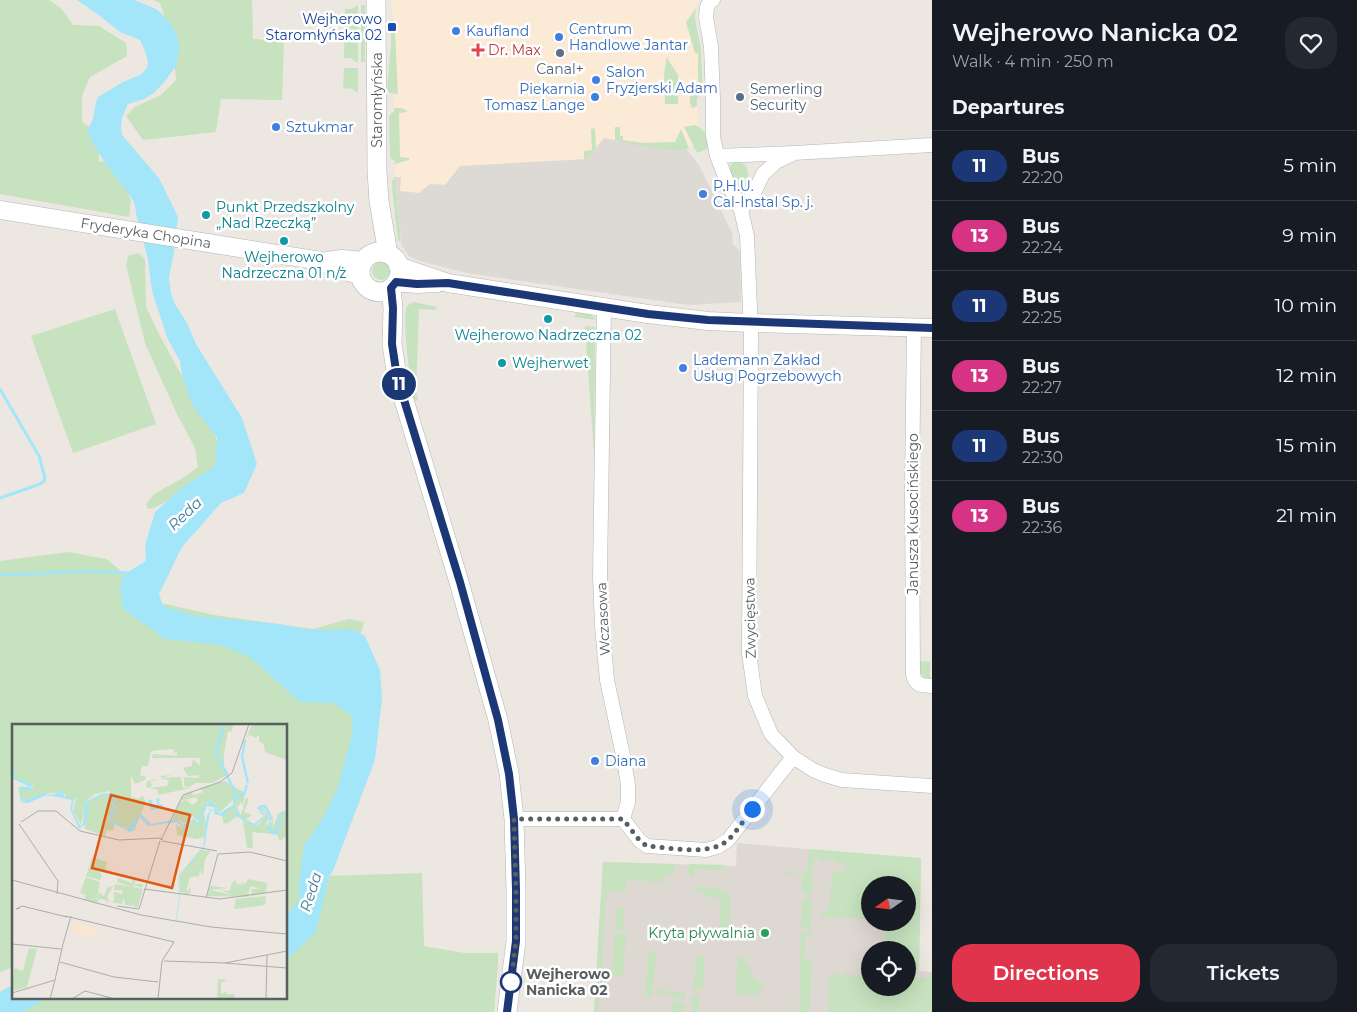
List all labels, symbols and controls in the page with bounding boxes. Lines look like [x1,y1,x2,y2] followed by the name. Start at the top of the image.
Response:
[266,10,382,44] place label: Wejherowo Staromłyńska 02
[1285,17,1337,69] button: heart
[952,18,1238,47] text: Wejherowo Nanicka 02
[569,20,689,54] place label: Centrum Handlowe Jantar
[386,21,398,33] marker: Wejherowo Staromłyńska 02
[466,22,529,40] place label: Kaufland
[450,25,462,37] marker: Kaufland
[553,31,565,43] marker: Centrum Handlowe Jantar
[488,41,541,59] place label: Dr. Max
[472,44,484,56] marker: Dr. Max
[554,47,566,59] marker: Canal+
[368,52,386,148] street label: Staromłyńska
[952,52,1114,71] text: Walk · 4 min · 250 m
[536,60,584,78] place label: Canal+
[606,63,718,97] place label: Salon Fryzjerski Adam
[590,74,602,86] marker: Salon Fryzjerski Adam
[484,80,585,114] place label: Piekarnia Tomasz Lange
[750,80,822,114] place label: Semerling Security
[589,91,601,103] marker: Piekarnia Tomasz Lange
[734,91,746,103] marker: Semerling Security
[952,96,1064,119] text: Departures
[286,118,354,136] place label: Sztukmar
[270,121,282,133] marker: Sztukmar
[1022,145,1060,168] text: Bus
[1283,154,1337,177] text: 5 min
[972,155,987,177] text: 11
[1022,168,1063,187] text: 22:20
[713,177,813,211] place label: P.H.U. Cal-Instal Sp. j.
[697,188,709,200] marker: P.H.U. Cal-Instal Sp. j.
[216,198,355,232] place label: Punkt Przedszkolny „Nad Rzeczką”
[200,209,212,221] marker: Punkt Przedszkolny „Nad Rzeczką”
[79,214,213,252] street label: Fryderyka Chopina
[1022,215,1060,238] text: Bus
[1282,224,1337,247] text: 9 min
[971,225,988,247] text: 13
[278,235,290,247] marker: Wejherowo Nadrzeczna 01 n/ż
[1022,238,1063,257] text: 22:24
[222,248,346,282] place label: Wejherowo Nadrzeczna 01 n/ż
[1022,285,1060,308] text: Bus
[1274,294,1337,317] text: 10 min
[972,295,987,317] text: 11
[1022,308,1062,327] text: 22:25
[542,313,554,325] marker: Wejherowo Nadrzeczna 02
[454,326,642,344] place label: Wejherowo Nadrzeczna 02
[693,351,842,385] place label: Lademann Zakład Usług Pogrzebowych
[512,354,589,372] place label: Wejherwet
[1022,355,1060,378] text: Bus
[496,357,508,369] marker: Wejherwet
[677,362,689,374] marker: Lademann Zakład Usług Pogrzebowych
[1276,364,1337,387] text: 12 min
[971,365,988,387] text: 13
[376,368,422,400] line badge: 11
[392,373,406,395] text: 11
[1022,378,1062,397] text: 22:27
[1022,425,1060,448] text: Bus
[904,433,922,596] street label: Janusza Kusocińskiego
[1276,434,1337,457] text: 15 min
[972,435,987,457] text: 11
[1022,448,1063,467] text: 22:30
[164,493,206,534] water label: Reda
[1022,495,1060,518] text: Bus
[1276,504,1337,527] text: 21 min
[971,505,988,527] text: 13
[1022,518,1062,537] text: 22:36
[740,577,760,659] street label: Zwycięstwa
[592,582,614,656] street label: Wczasowa
[12,724,288,1000] inset map
[605,752,646,770] place label: Diana
[589,755,601,767] marker: Diana
[740,797,765,822] your location
[295,870,326,914] water label: Reda
[861,876,916,931] north arrow
[861,876,916,996] map controls
[648,924,755,942] place label: Kryta pływalnia
[759,927,771,939] marker: Kryta pływalnia
[861,941,916,996] button: locate
[952,944,1140,1002] button: Directions
[1150,944,1337,1002] button: Tickets
[526,965,610,999] place label: Wejherowo Nanicka 02
[500,971,522,993] marker: Wejherowo Nanicka 02

